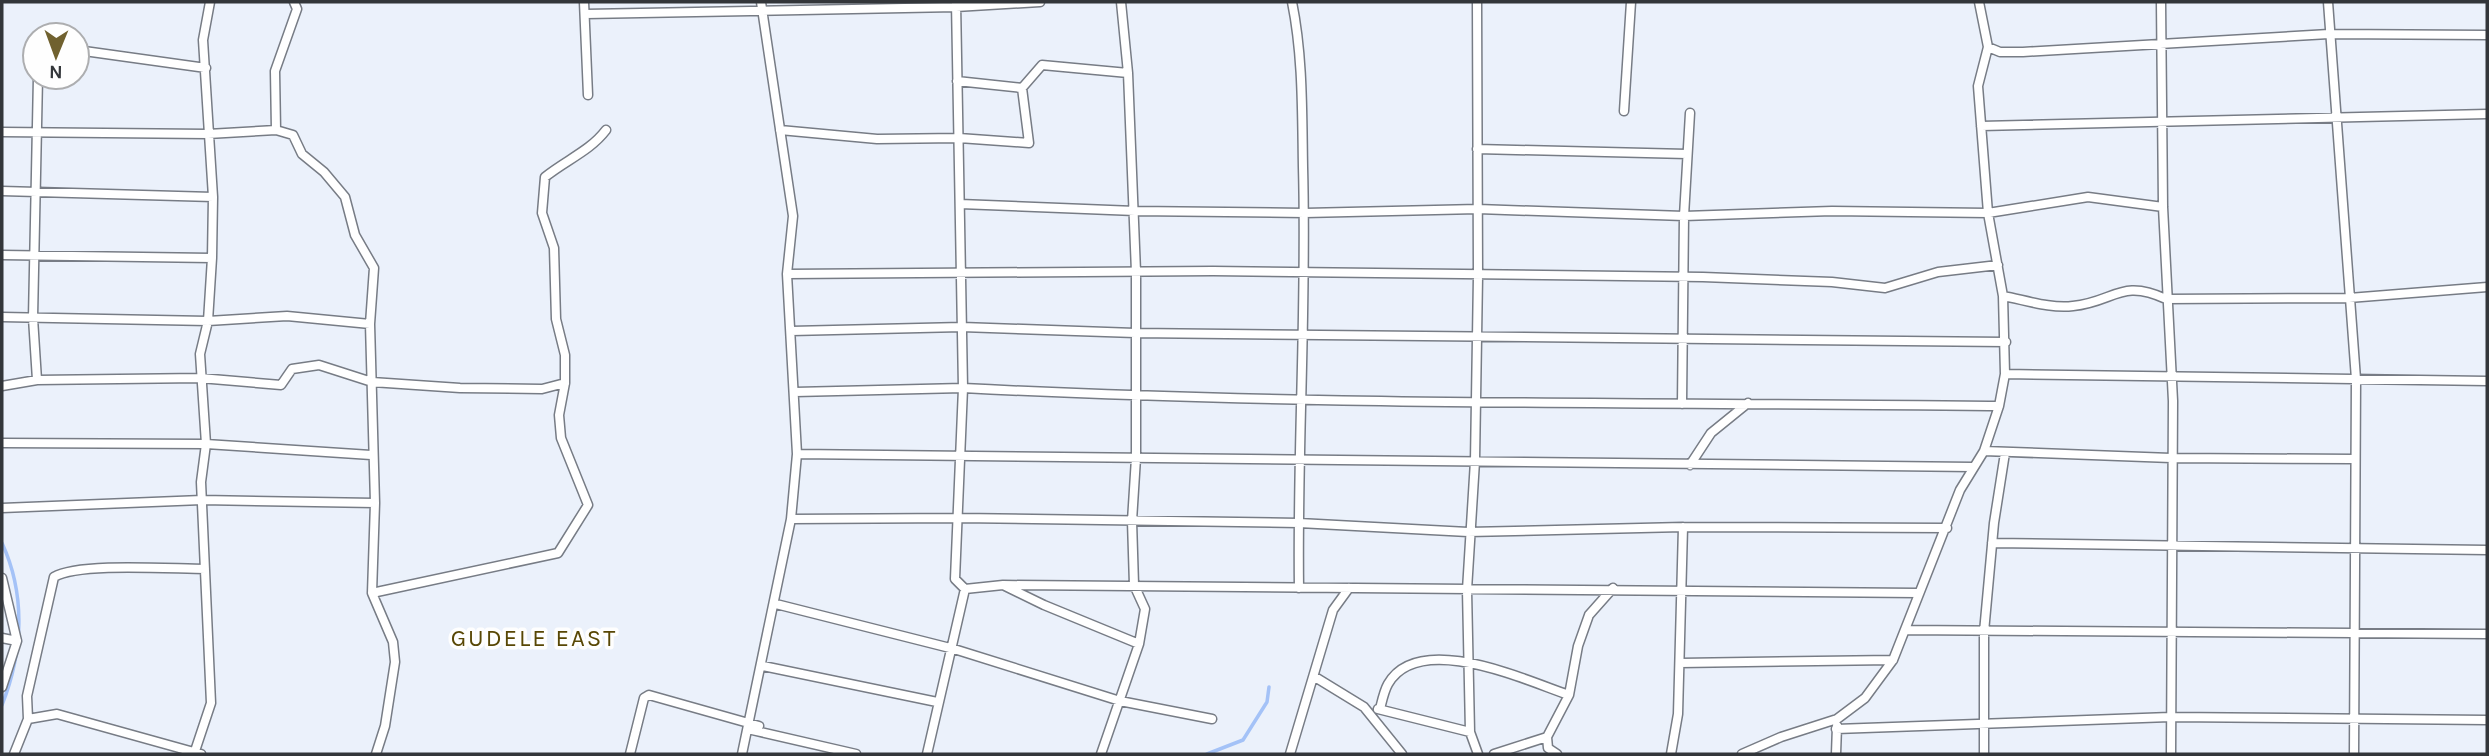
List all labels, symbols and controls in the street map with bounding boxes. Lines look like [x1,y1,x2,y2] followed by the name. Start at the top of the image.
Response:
[21,21,91,91] north arrow
[49,61,63,83] text: N
[451,624,617,652] district label: GUDELE EAST

